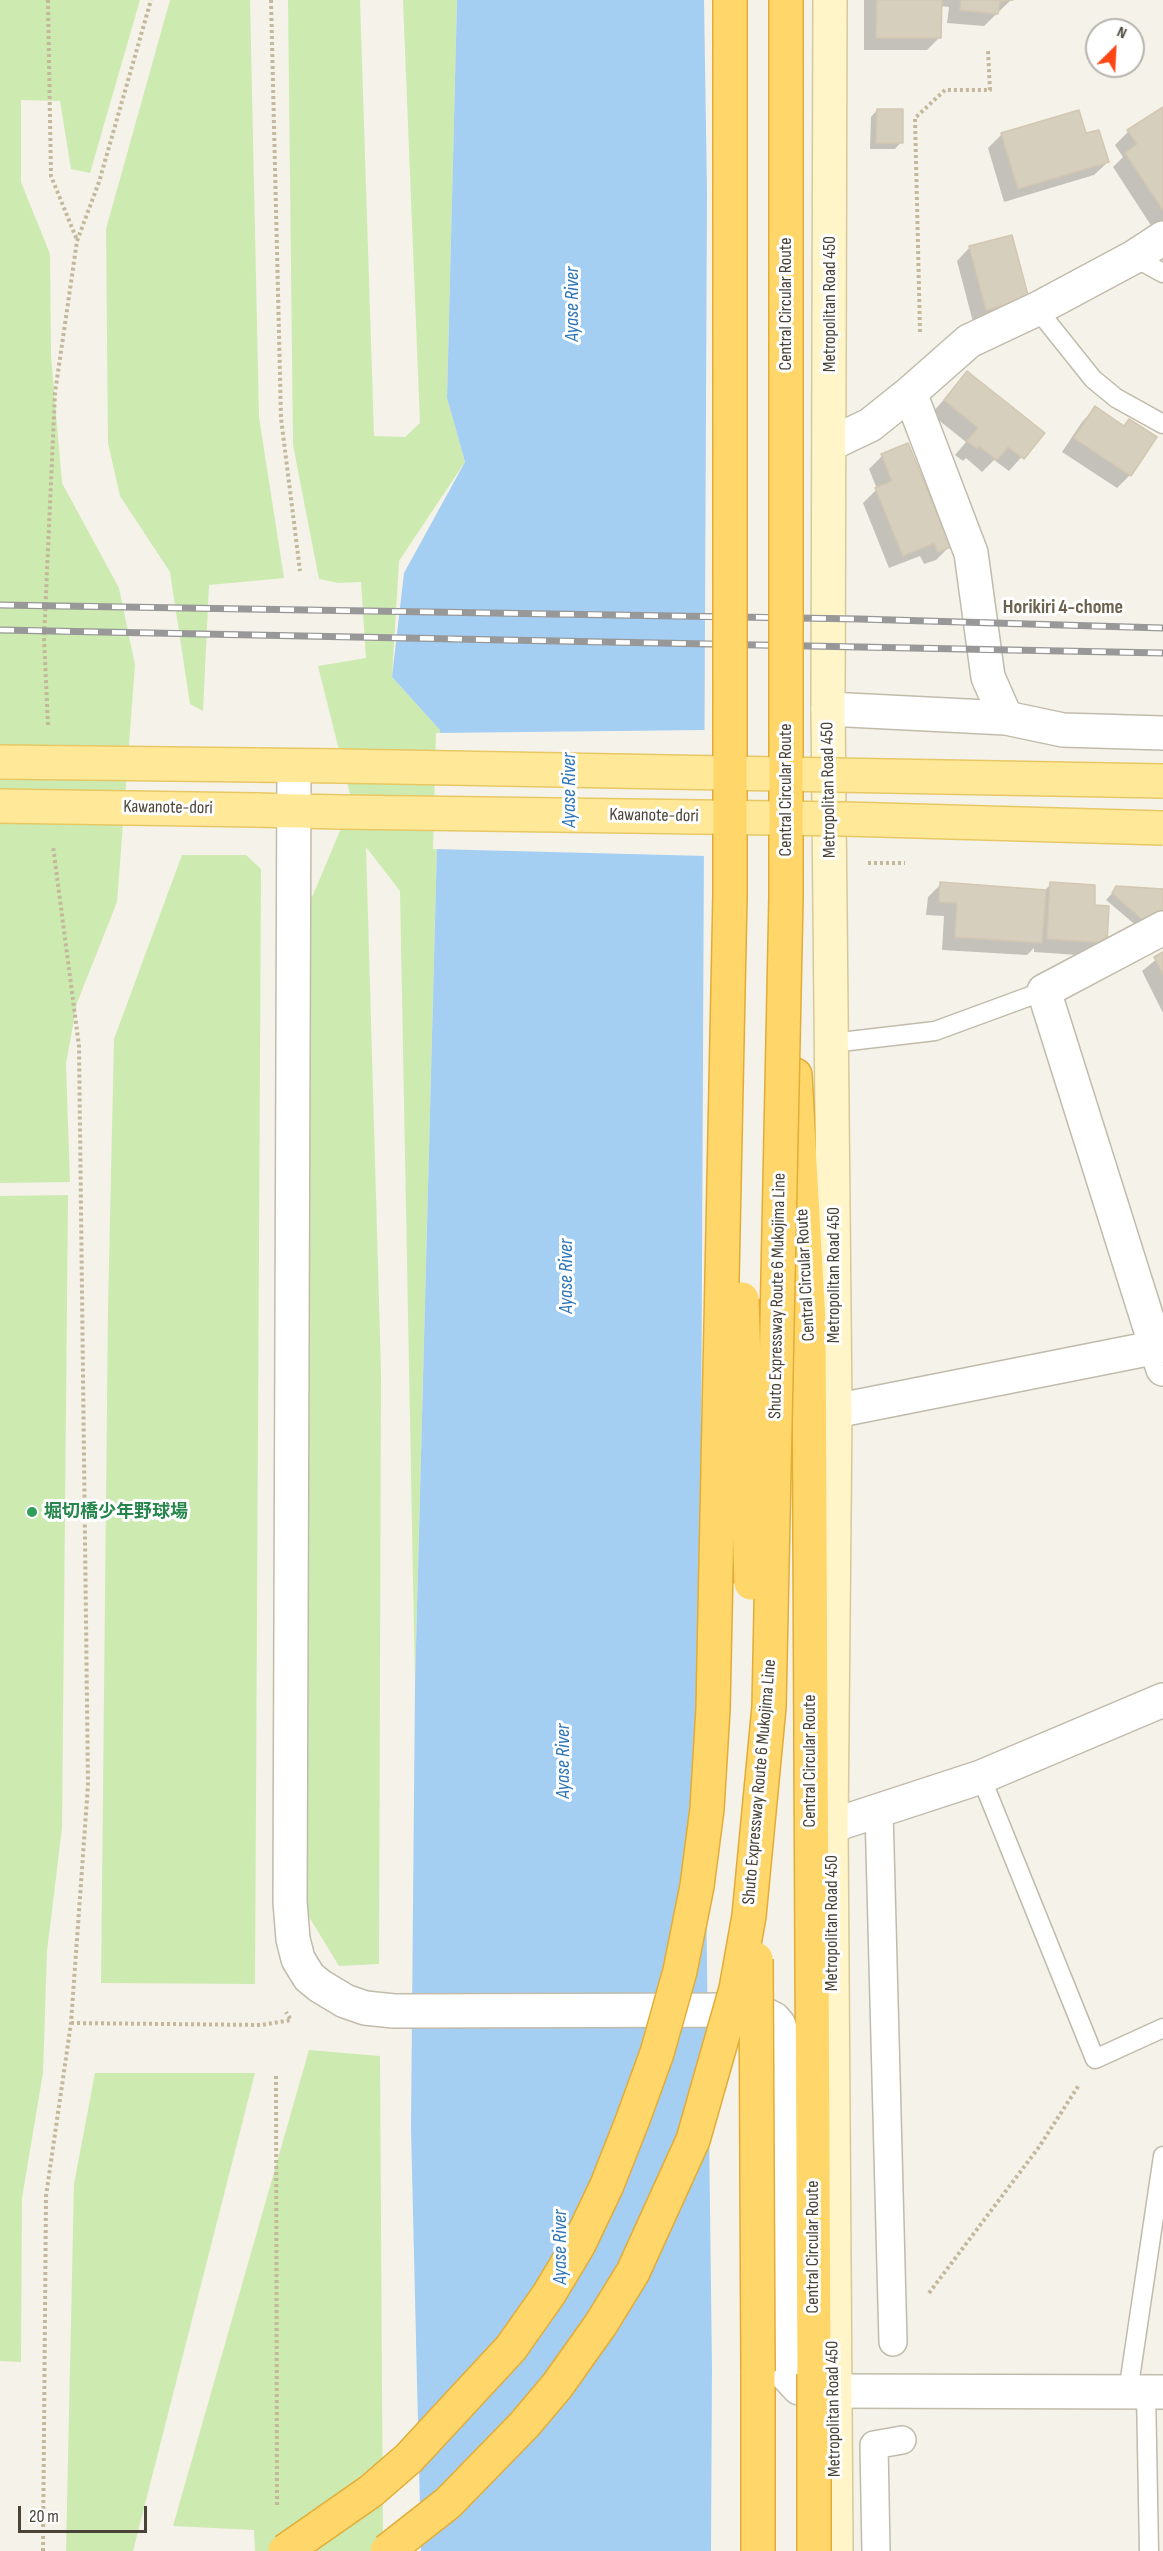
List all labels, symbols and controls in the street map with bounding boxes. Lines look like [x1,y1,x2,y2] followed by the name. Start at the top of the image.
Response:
[1085,18,1145,78] north arrow
[1114,23,1129,43] text: N
[819,236,841,372] street label: Metropolitan Road 450
[775,238,797,370] street label: Central Circular Route
[561,267,585,341] water label: Ayase River
[1003,596,1123,620] district label: Horikiri 4-chome
[817,722,841,858] street label: Metropolitan Road 450
[775,724,797,856] street label: Central Circular Route
[558,753,582,827] water label: Ayase River
[123,796,213,820] street label: Kawanote-dori
[609,804,699,828] street label: Kawanote-dori
[765,1173,791,1419] street label: Shuto Expressway Route 6 Mukojima Line
[823,1207,845,1343] street label: Metropolitan Road 450
[792,1208,820,1342] street label: Central Circular Route
[555,1239,579,1313] water label: Ayase River
[44,1501,188,1523] place label: 堀切橋少年野球場
[25,1505,39,1519] marker: 堀切橋少年野球場
[739,1659,781,1905] street label: Shuto Expressway Route 6 Mukojima Line
[799,1695,821,1827] street label: Central Circular Route
[552,1724,576,1798] water label: Ayase River
[821,1855,843,1991] street label: Metropolitan Road 450
[802,2181,824,2313] street label: Central Circular Route
[549,2210,573,2284] water label: Ayase River
[822,2341,846,2477] street label: Metropolitan Road 450
[21,2494,150,2532] scale bar
[29,2506,59,2527] text: 20 m

